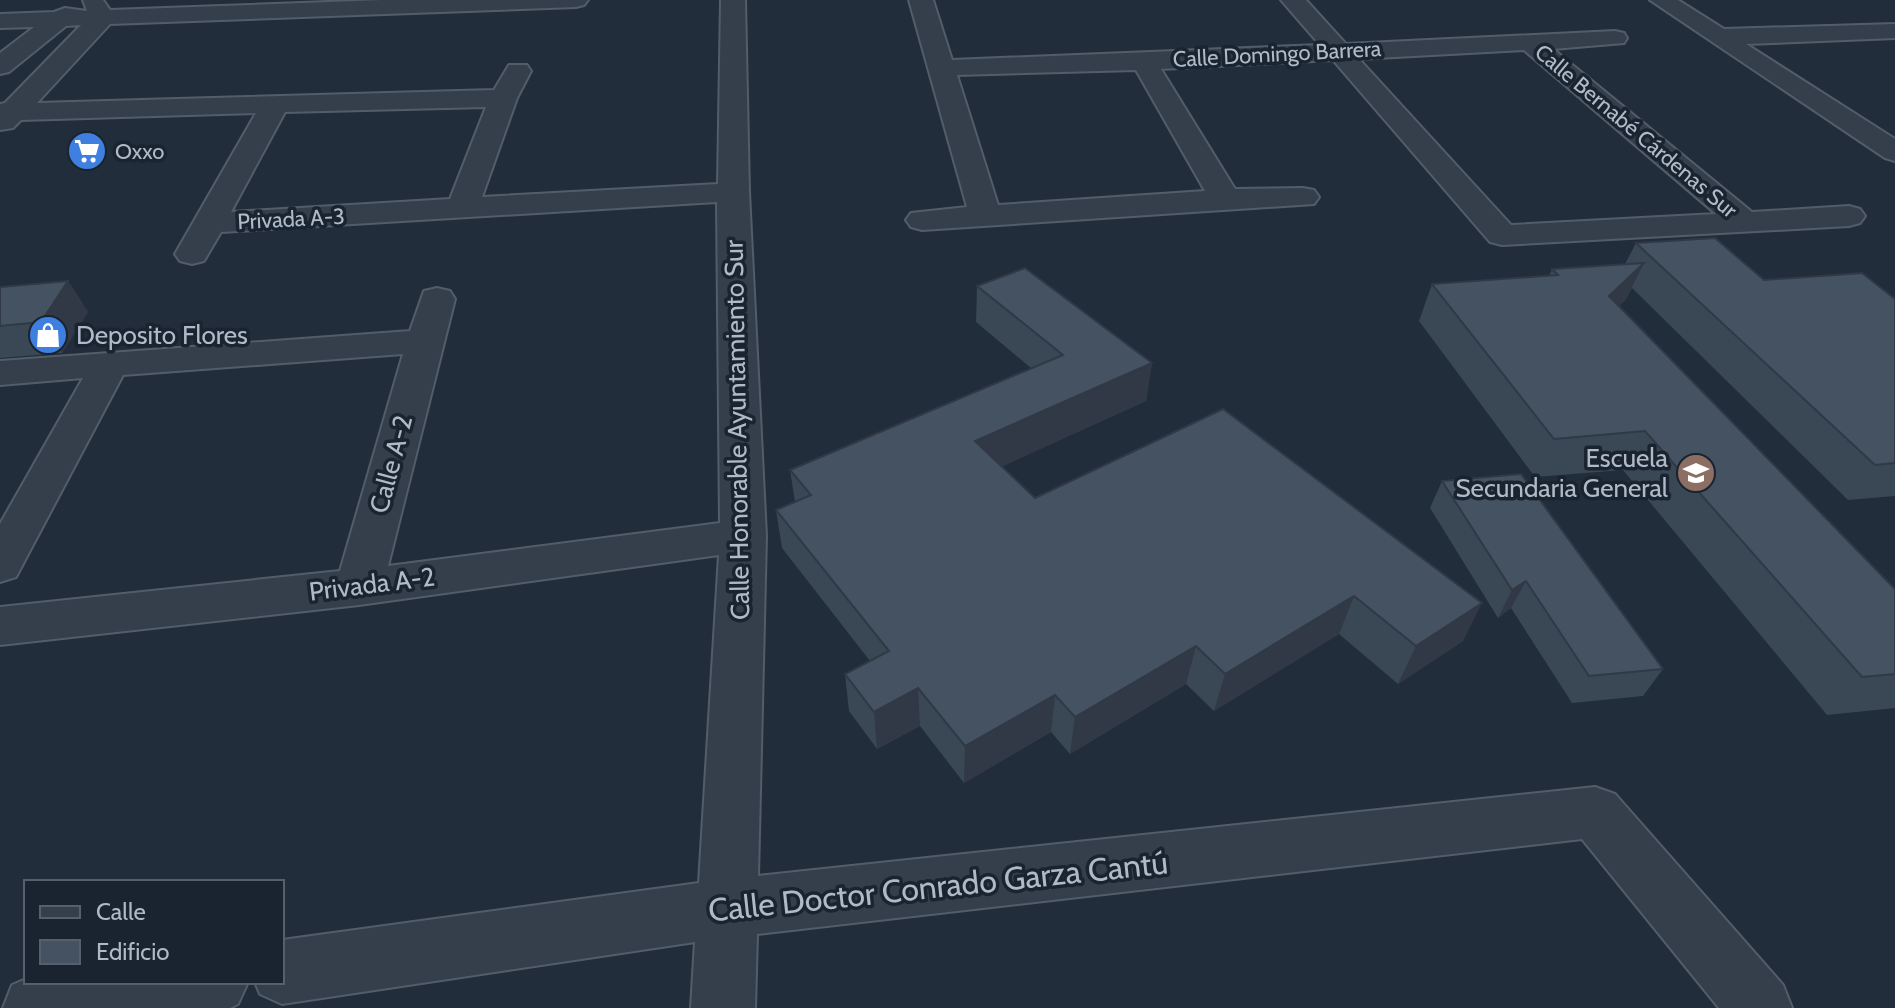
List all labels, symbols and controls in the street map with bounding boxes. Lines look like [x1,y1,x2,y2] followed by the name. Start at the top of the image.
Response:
[1172,35,1382,73] street label: Calle Domingo Barrera
[1529,39,1743,224] street label: Calle Bernabé Cárdenas Sur
[66,130,108,172] supermarket icon: Oxxo
[115,138,164,165] place label: Oxxo
[237,203,345,235] street label: Privada A-3
[718,239,756,620] street label: Calle Honorable Ayuntamiento Sur
[27,314,69,356] shop icon: Deposito Flores
[76,319,248,351] place label: Deposito Flores
[363,412,419,516] street label: Calle A-2
[1455,442,1669,504] place label: Escuela Secundaria General
[1675,452,1717,494] school or university icon: Escuela Secundaria General
[307,560,437,608] street label: Privada A-2
[706,842,1170,930] street label: Calle Doctor Conrado Garza Cantú
[24,880,284,984] legend
[96,897,146,926] text: Calle
[96,937,170,966] text: Edificio

